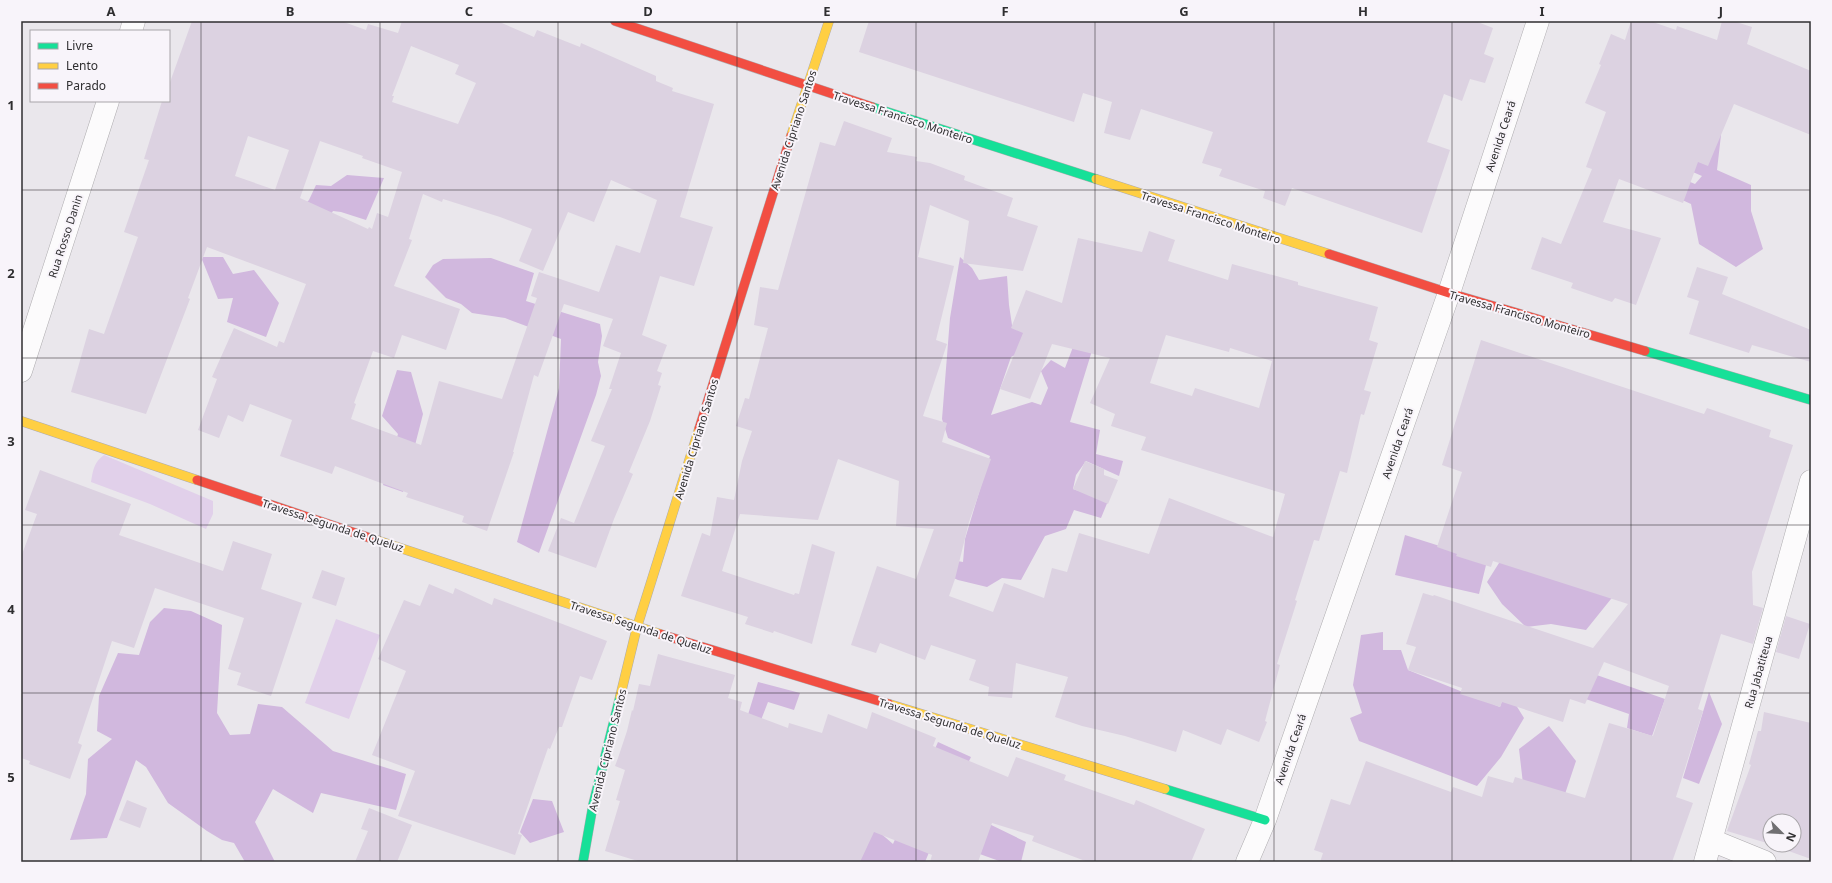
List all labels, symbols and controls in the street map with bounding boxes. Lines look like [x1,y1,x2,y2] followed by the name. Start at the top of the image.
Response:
[107,2,116,20] text: A
[286,2,294,20] text: B
[465,2,473,20] text: C
[643,2,653,20] text: D
[823,2,831,20] text: E
[1001,2,1009,20] text: F
[1179,2,1189,20] text: G
[1358,2,1368,20] text: H
[1539,2,1545,20] text: I
[1718,2,1723,20] text: J
[30,30,170,102] legend
[66,37,93,54] text: Livre
[66,57,98,74] text: Lento
[766,68,820,192] street label: Avenida Cipriano Santos
[66,77,106,94] text: Parado
[831,87,975,147] street label: Travessa Francisco Monteiro
[7,96,15,114] text: 1
[1481,98,1519,174] street label: Avenida Ceará
[1139,187,1283,247] street label: Travessa Francisco Monteiro
[44,192,86,280] street label: Rua Rosso Danin
[7,264,15,282] text: 2
[1448,287,1593,341] street label: Travessa Francisco Monteiro
[670,377,722,501] street label: Avenida Cipriano Santos
[1378,406,1416,480] street label: Avenida Ceará
[7,432,15,450] text: 3
[260,495,406,555] street label: Travessa Segunda de Queluz
[568,597,714,657] street label: Travessa Segunda de Queluz
[7,600,15,618] text: 4
[1740,634,1776,710] street label: Rua Jabatiteua
[585,687,629,813] street label: Avenida Cipriano Santos
[877,694,1023,752] street label: Travessa Segunda de Queluz
[1271,712,1309,786] street label: Avenida Ceará
[7,768,15,786] text: 5
[1762,813,1802,853] north arrow
[1783,830,1800,844] text: N

